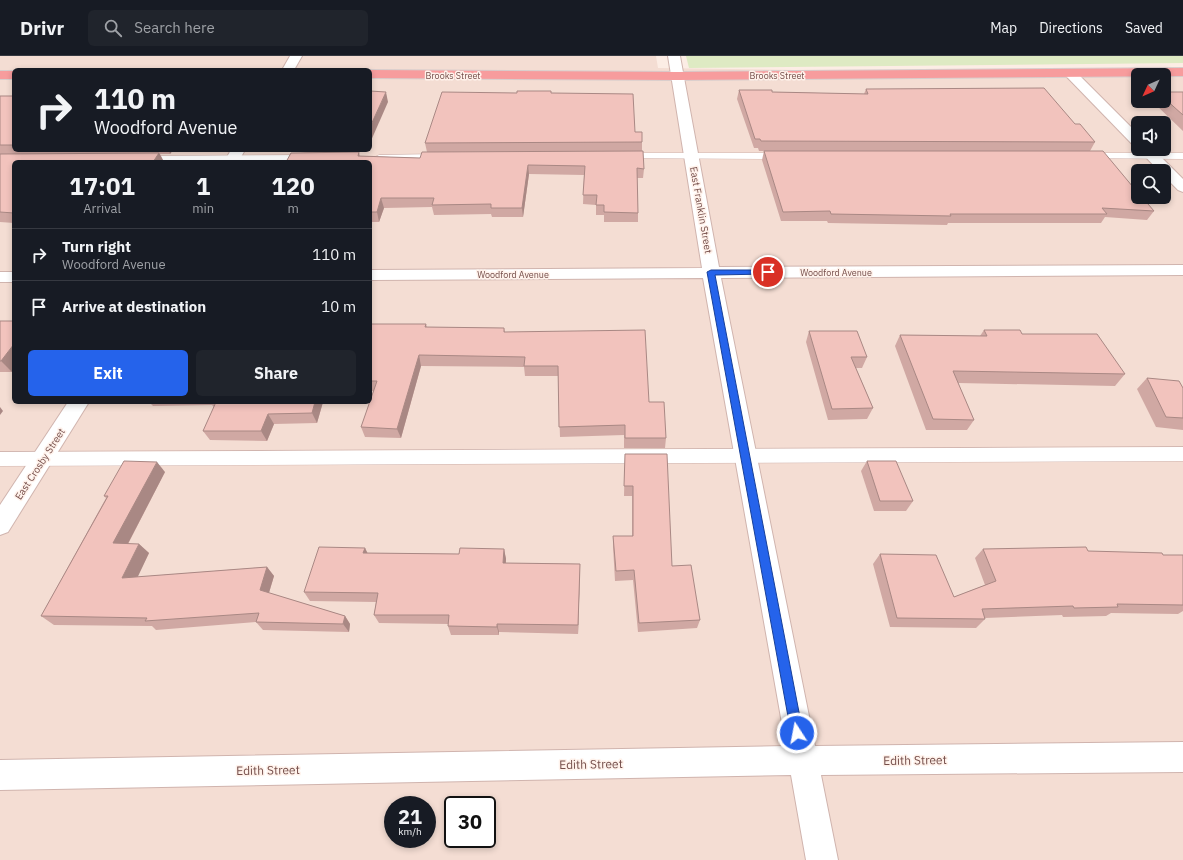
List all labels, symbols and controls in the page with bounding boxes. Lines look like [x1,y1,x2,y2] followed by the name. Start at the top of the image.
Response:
[88,10,368,46] search box
[20,16,64,40] text: Drivr
[102,17,124,39] icon: search
[134,18,215,37] text: Search here
[990,19,1017,37] text: Map
[1039,19,1103,37] text: Directions
[1125,19,1163,37] text: Saved
[1131,68,1171,108] north arrow
[1131,68,1171,204] map controls
[425,70,481,81] street label: Brooks Street
[749,70,805,81] street label: Brooks Street
[94,80,176,117] text: 110 m
[28,84,80,136] icon: right
[94,116,238,139] text: Woodford Avenue
[1131,116,1171,156] button: sound
[1131,164,1171,204] button: search
[687,166,715,255] street label: East Franklin Street
[69,170,135,202] text: 17:01
[196,170,210,202] text: 1
[271,170,315,202] text: 120
[83,200,121,217] text: Arrival
[192,200,214,217] text: min
[287,200,299,217] text: m
[62,237,131,256] text: Turn right
[28,244,50,266] icon: right
[312,245,356,264] text: 110 m
[751,255,785,289] pin
[62,256,166,273] text: Woodford Avenue
[757,261,779,283] icon: arrive
[800,267,872,278] street label: Woodford Avenue
[477,269,549,280] street label: Woodford Avenue
[28,296,50,318] icon: arrive
[62,297,206,316] text: Arrive at destination
[321,297,356,316] text: 10 m
[28,350,188,396] button: Exit
[196,350,356,396] button: Share
[12,425,68,502] street label: East Crosby Street
[776,712,818,754] position arrow
[883,752,947,768] street label: Edith Street
[559,756,623,772] street label: Edith Street
[236,762,300,778] street label: Edith Street
[444,796,496,848] speed limit sign: 30
[398,803,422,830] text: 21
[398,825,422,838] text: km/h

